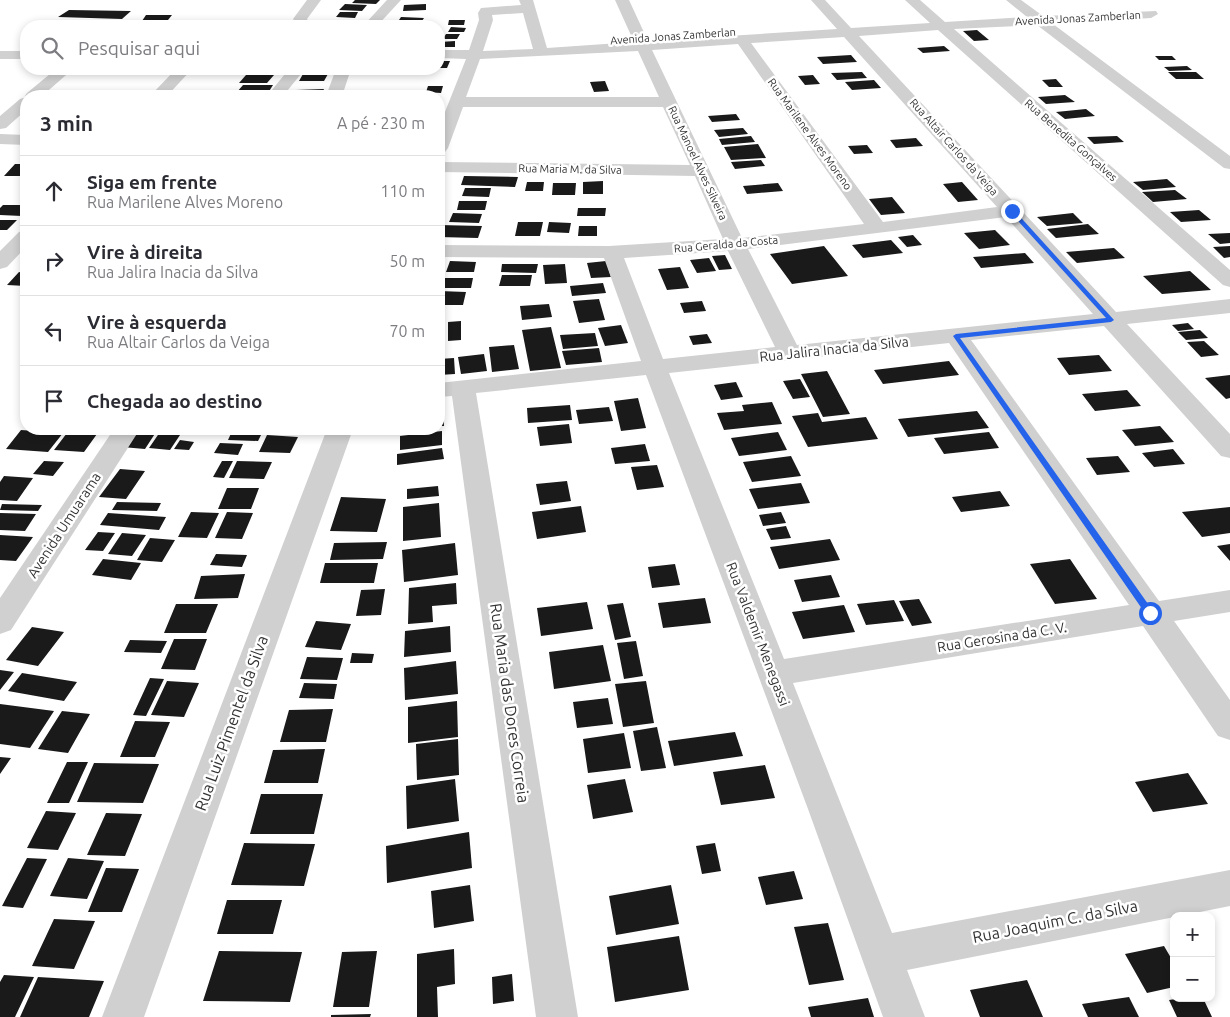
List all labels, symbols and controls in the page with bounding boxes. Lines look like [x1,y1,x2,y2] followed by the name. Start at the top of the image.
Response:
[1015,9,1141,27] street label: Avenida Jonas Zamberlan
[20,20,445,75] search box
[610,26,736,46] street label: Avenida Jonas Zamberlan
[38,34,66,62] icon: search
[78,37,200,59] text: Pesquisar aqui
[766,76,854,192] street label: Rua Marilene Alves Moreno
[907,96,1001,198] street label: Rua Altair Carlos da Veiga
[1022,97,1120,183] street label: Rua Benedita Gonçalves
[666,104,730,222] street label: Rua Manoel Alves Silveira
[40,111,93,135] text: 3 min
[337,114,425,132] text: A pé · 230 m
[518,162,622,176] street label: Rua Maria M. da Silva
[87,171,217,193] text: Siga em frente
[40,177,68,205] icon: ahead
[380,182,425,200] text: 110 m
[87,193,283,211] text: Rua Marilene Alves Moreno
[1001,200,1024,223] route end
[673,233,779,255] street label: Rua Geralda da Costa
[87,241,203,263] text: Vire à direita
[40,247,68,275] icon: right
[389,252,425,270] text: 50 m
[87,263,259,281] text: Rua Jalira Inacia da Silva
[87,311,227,333] text: Vire à esquerda
[40,317,68,345] icon: left
[389,322,425,340] text: 70 m
[87,333,270,351] text: Rua Altair Carlos da Veiga
[759,333,909,365] street label: Rua Jalira Inacia da Silva
[40,387,68,415] icon: arrive
[87,390,263,412] text: Chegada ao destino
[24,469,104,581] street label: Avenida Umuarama
[723,560,793,708] street label: Rua Valdemir Menegassi
[487,602,533,804] street label: Rua Maria das Dores Correia
[1139,602,1162,625] route start
[936,619,1068,655] street label: Rua Gerosina da C. V.
[191,633,271,813] street label: Rua Luiz Pimentel da Silva
[971,896,1139,946] street label: Rua Joaquim C. da Silva
[1170,912,1215,1002] map controls
[1170,912,1215,957] button: +
[1170,957,1215,1002] button: −

